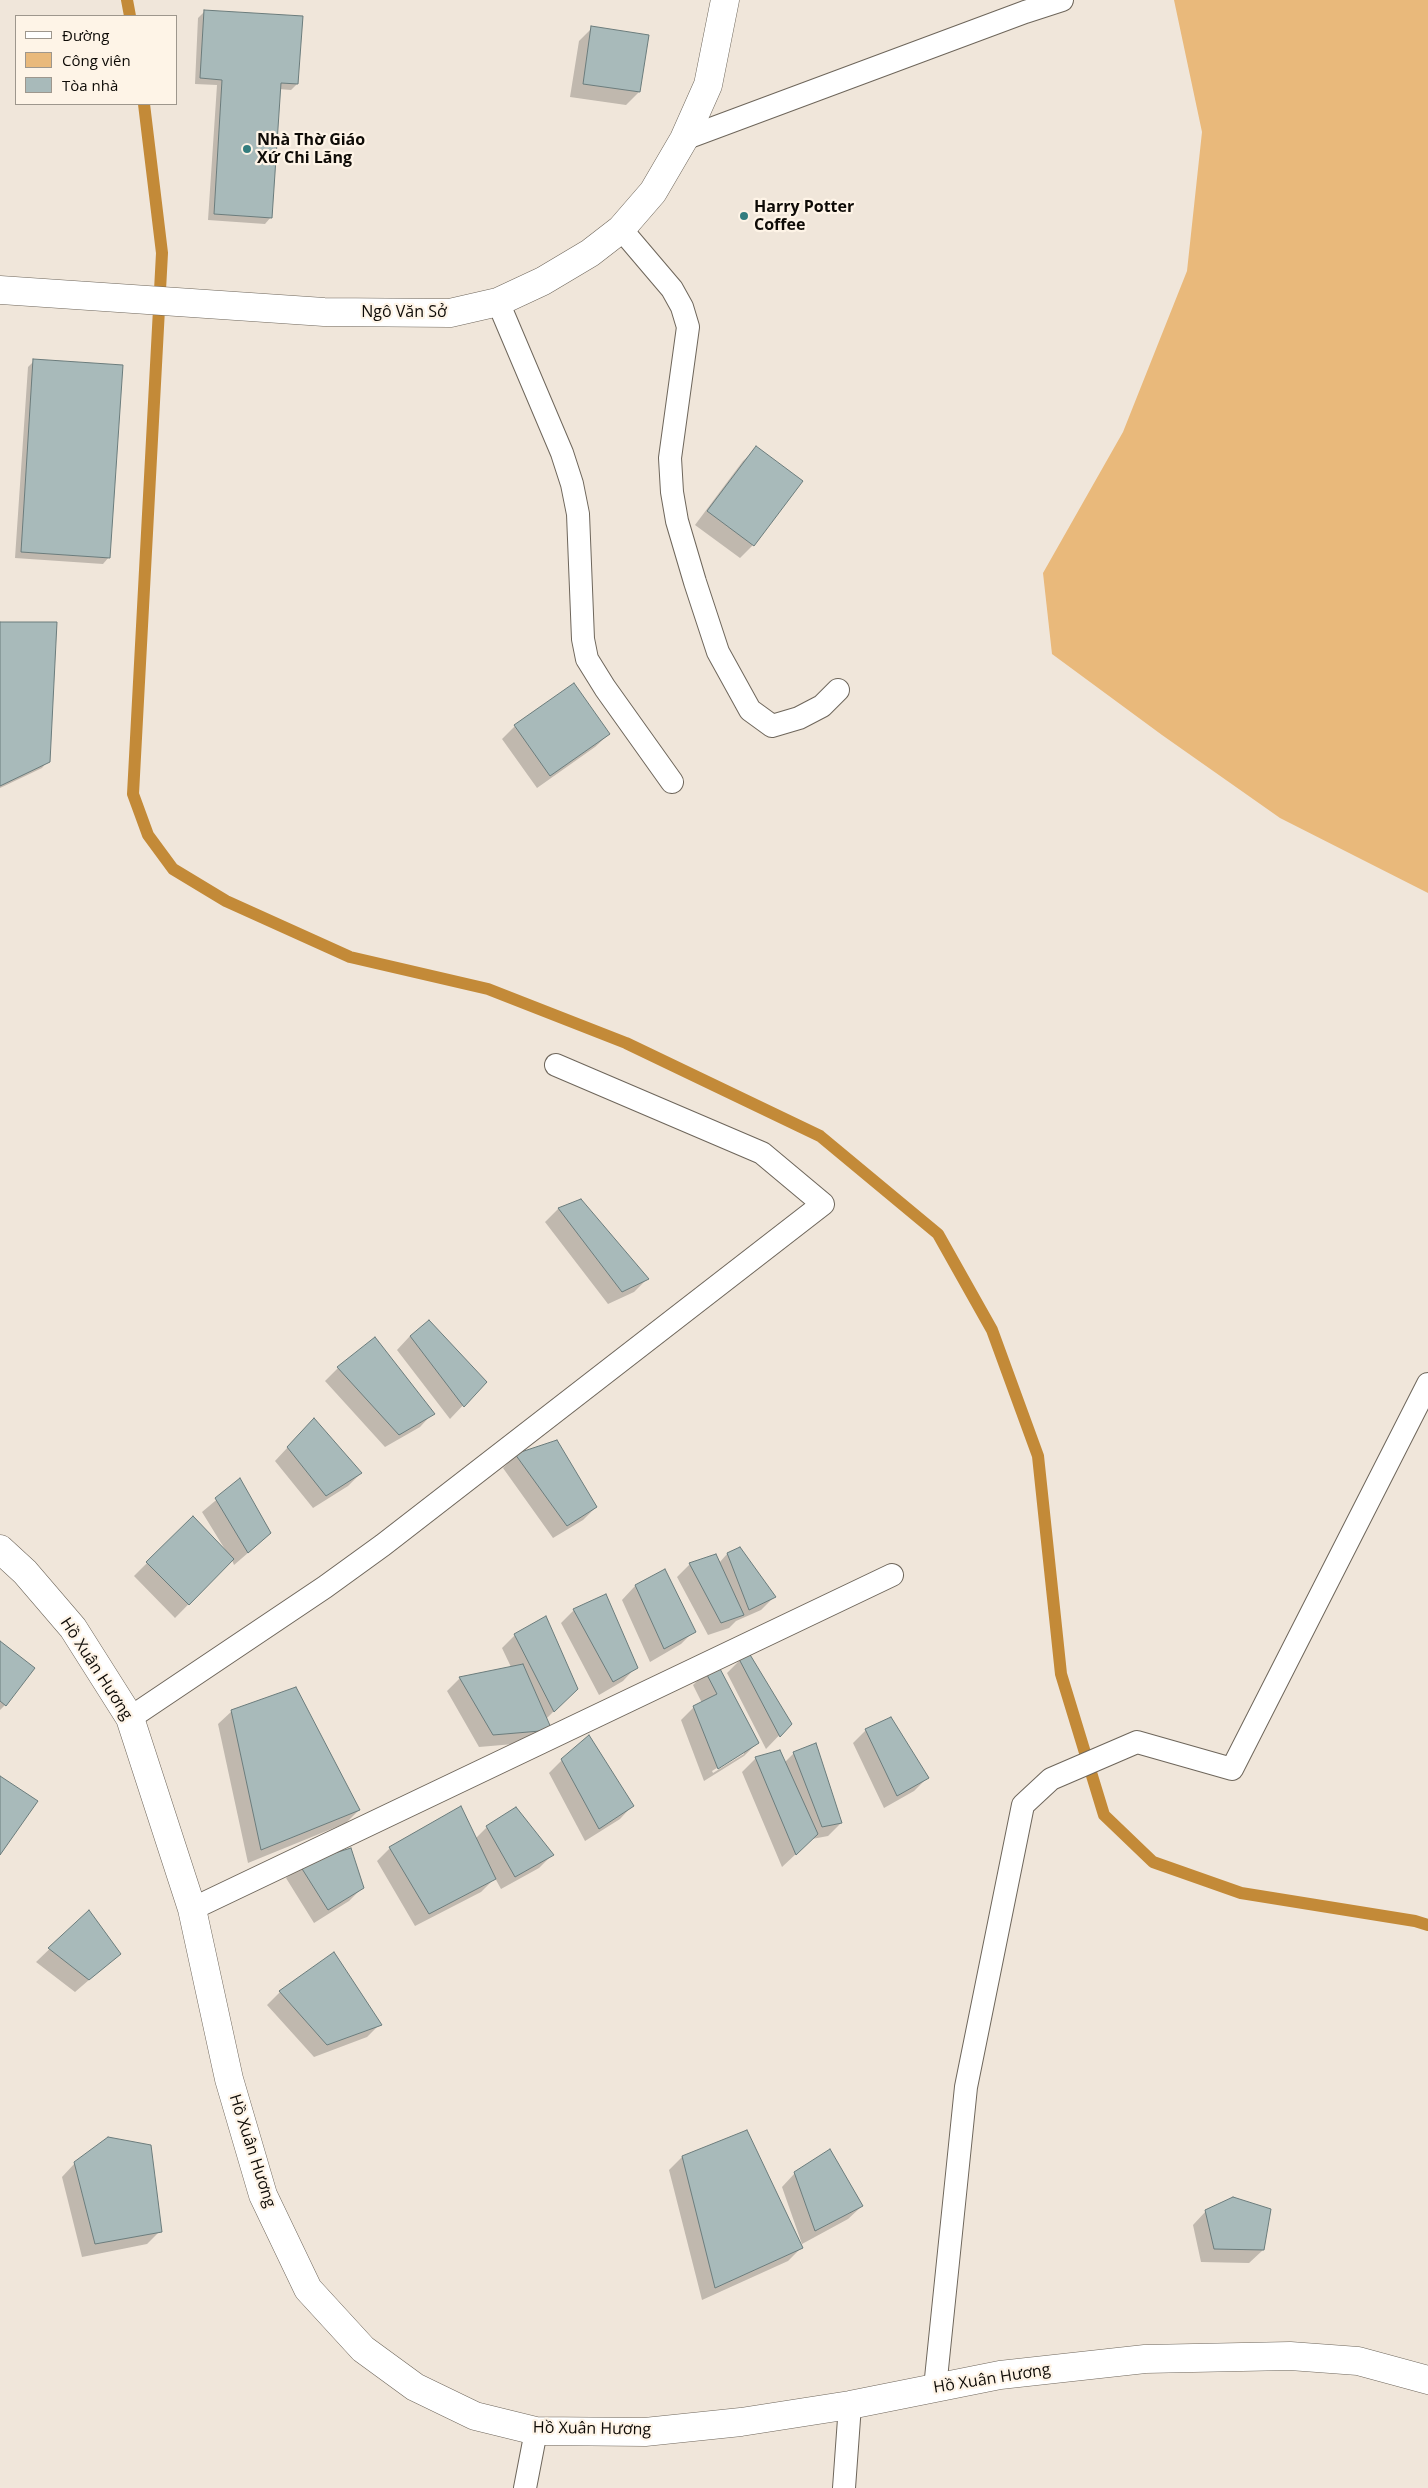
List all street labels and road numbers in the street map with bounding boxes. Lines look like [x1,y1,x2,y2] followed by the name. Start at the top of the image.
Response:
[361,302,447,322] street label: Ngô Văn Sở
[56,1614,136,1724] street label: Hồ Xuân Hương
[225,2092,279,2210] street label: Hồ Xuân Hương
[932,2360,1052,2398] street label: Hồ Xuân Hương
[533,2418,651,2440] street label: Hồ Xuân Hương

